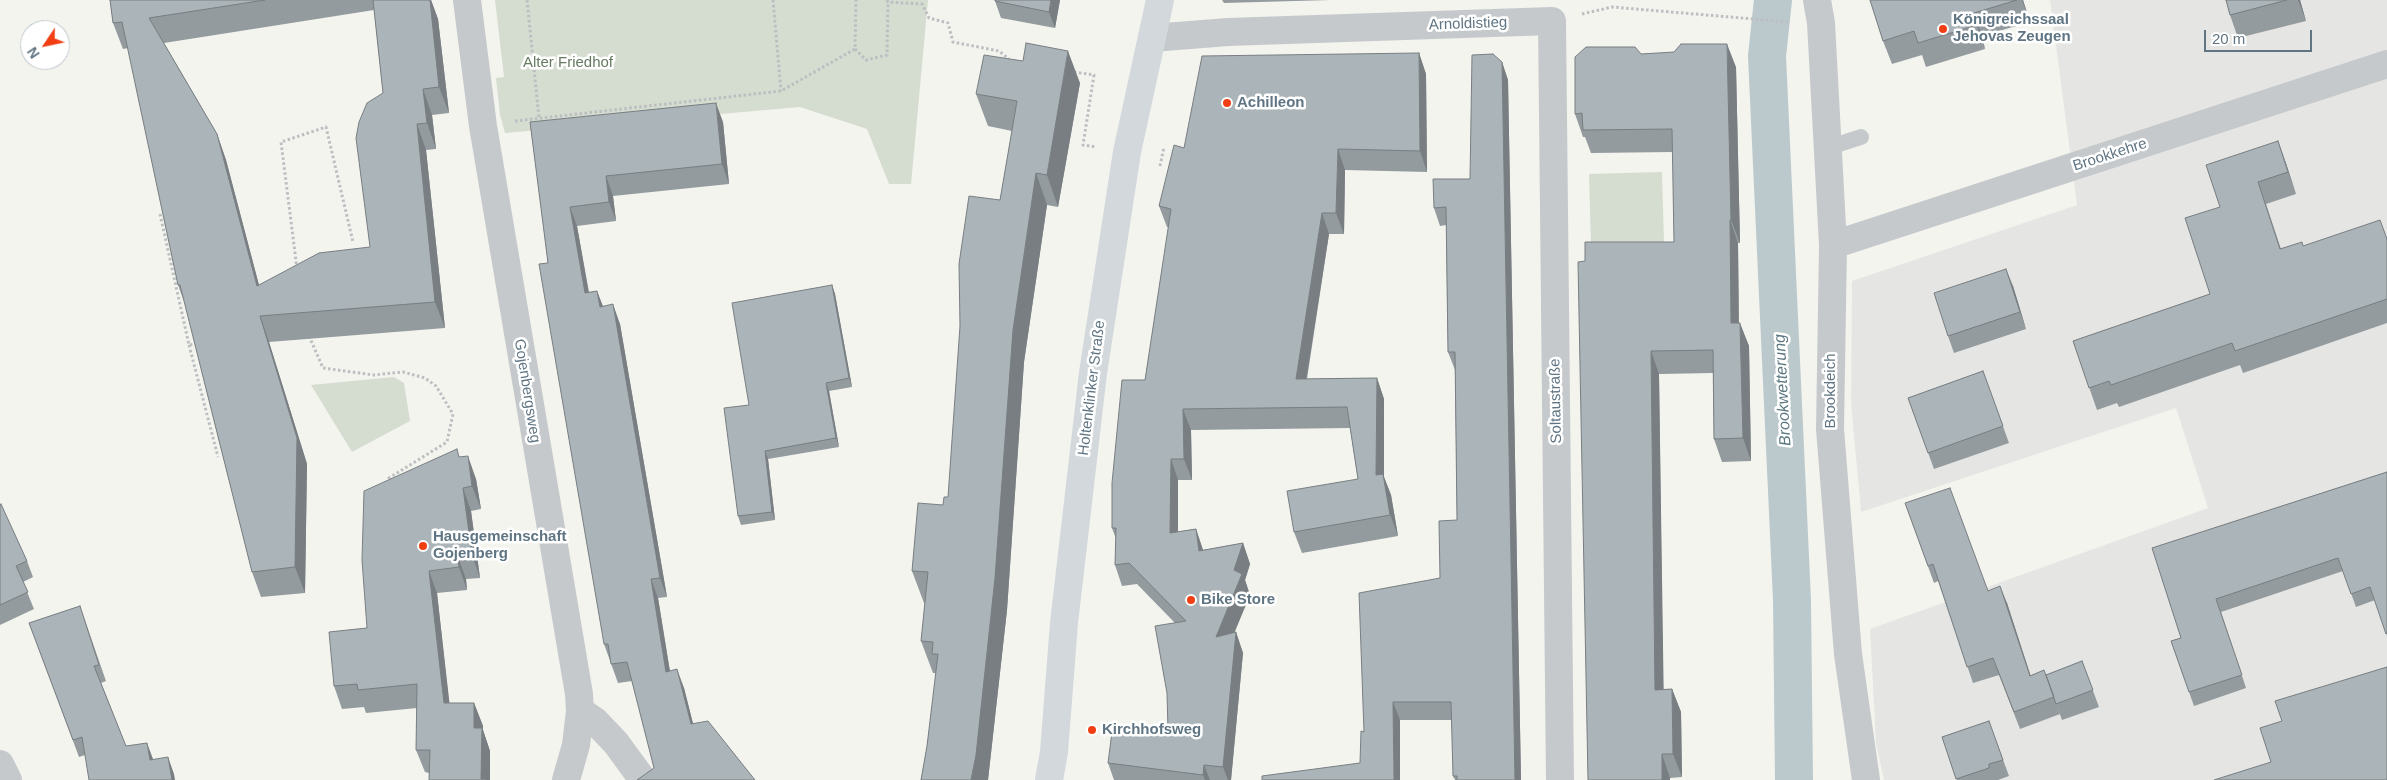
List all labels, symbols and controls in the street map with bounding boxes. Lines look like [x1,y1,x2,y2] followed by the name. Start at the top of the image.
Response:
[1953,11,2071,46] place label: Königreichssaal Jehovas Zeugen
[1429,14,1507,34] street label: Arnoldistieg
[20,20,70,70] north arrow
[2207,20,2314,52] scale bar
[1937,23,1949,35] marker: Königreichssaal Jehovas Zeugen
[2212,30,2245,47] text: 20 m
[24,44,43,61] text: N
[523,54,613,72] park label: Alter Friedhof
[1237,94,1305,112] place label: Achilleon
[1221,97,1233,109] marker: Achilleon
[2071,135,2149,175] street label: Brookkehre
[1075,319,1109,457] street label: Holtenklinker Straße
[1770,334,1796,446] water label: Brookwetterung
[510,338,544,444] street label: Gojenbergsweg
[1822,353,1840,429] street label: Brookdeich
[1546,358,1566,444] street label: Soltaustraße
[433,528,566,563] place label: Hausgemeinschaft Gojenberg
[417,540,429,552] marker: Hausgemeinschaft Gojenberg
[1201,591,1275,609] place label: Bike Store
[1185,594,1197,606] marker: Bike Store
[1102,721,1201,739] place label: Kirchhofsweg
[1086,724,1098,736] marker: Kirchhofsweg

